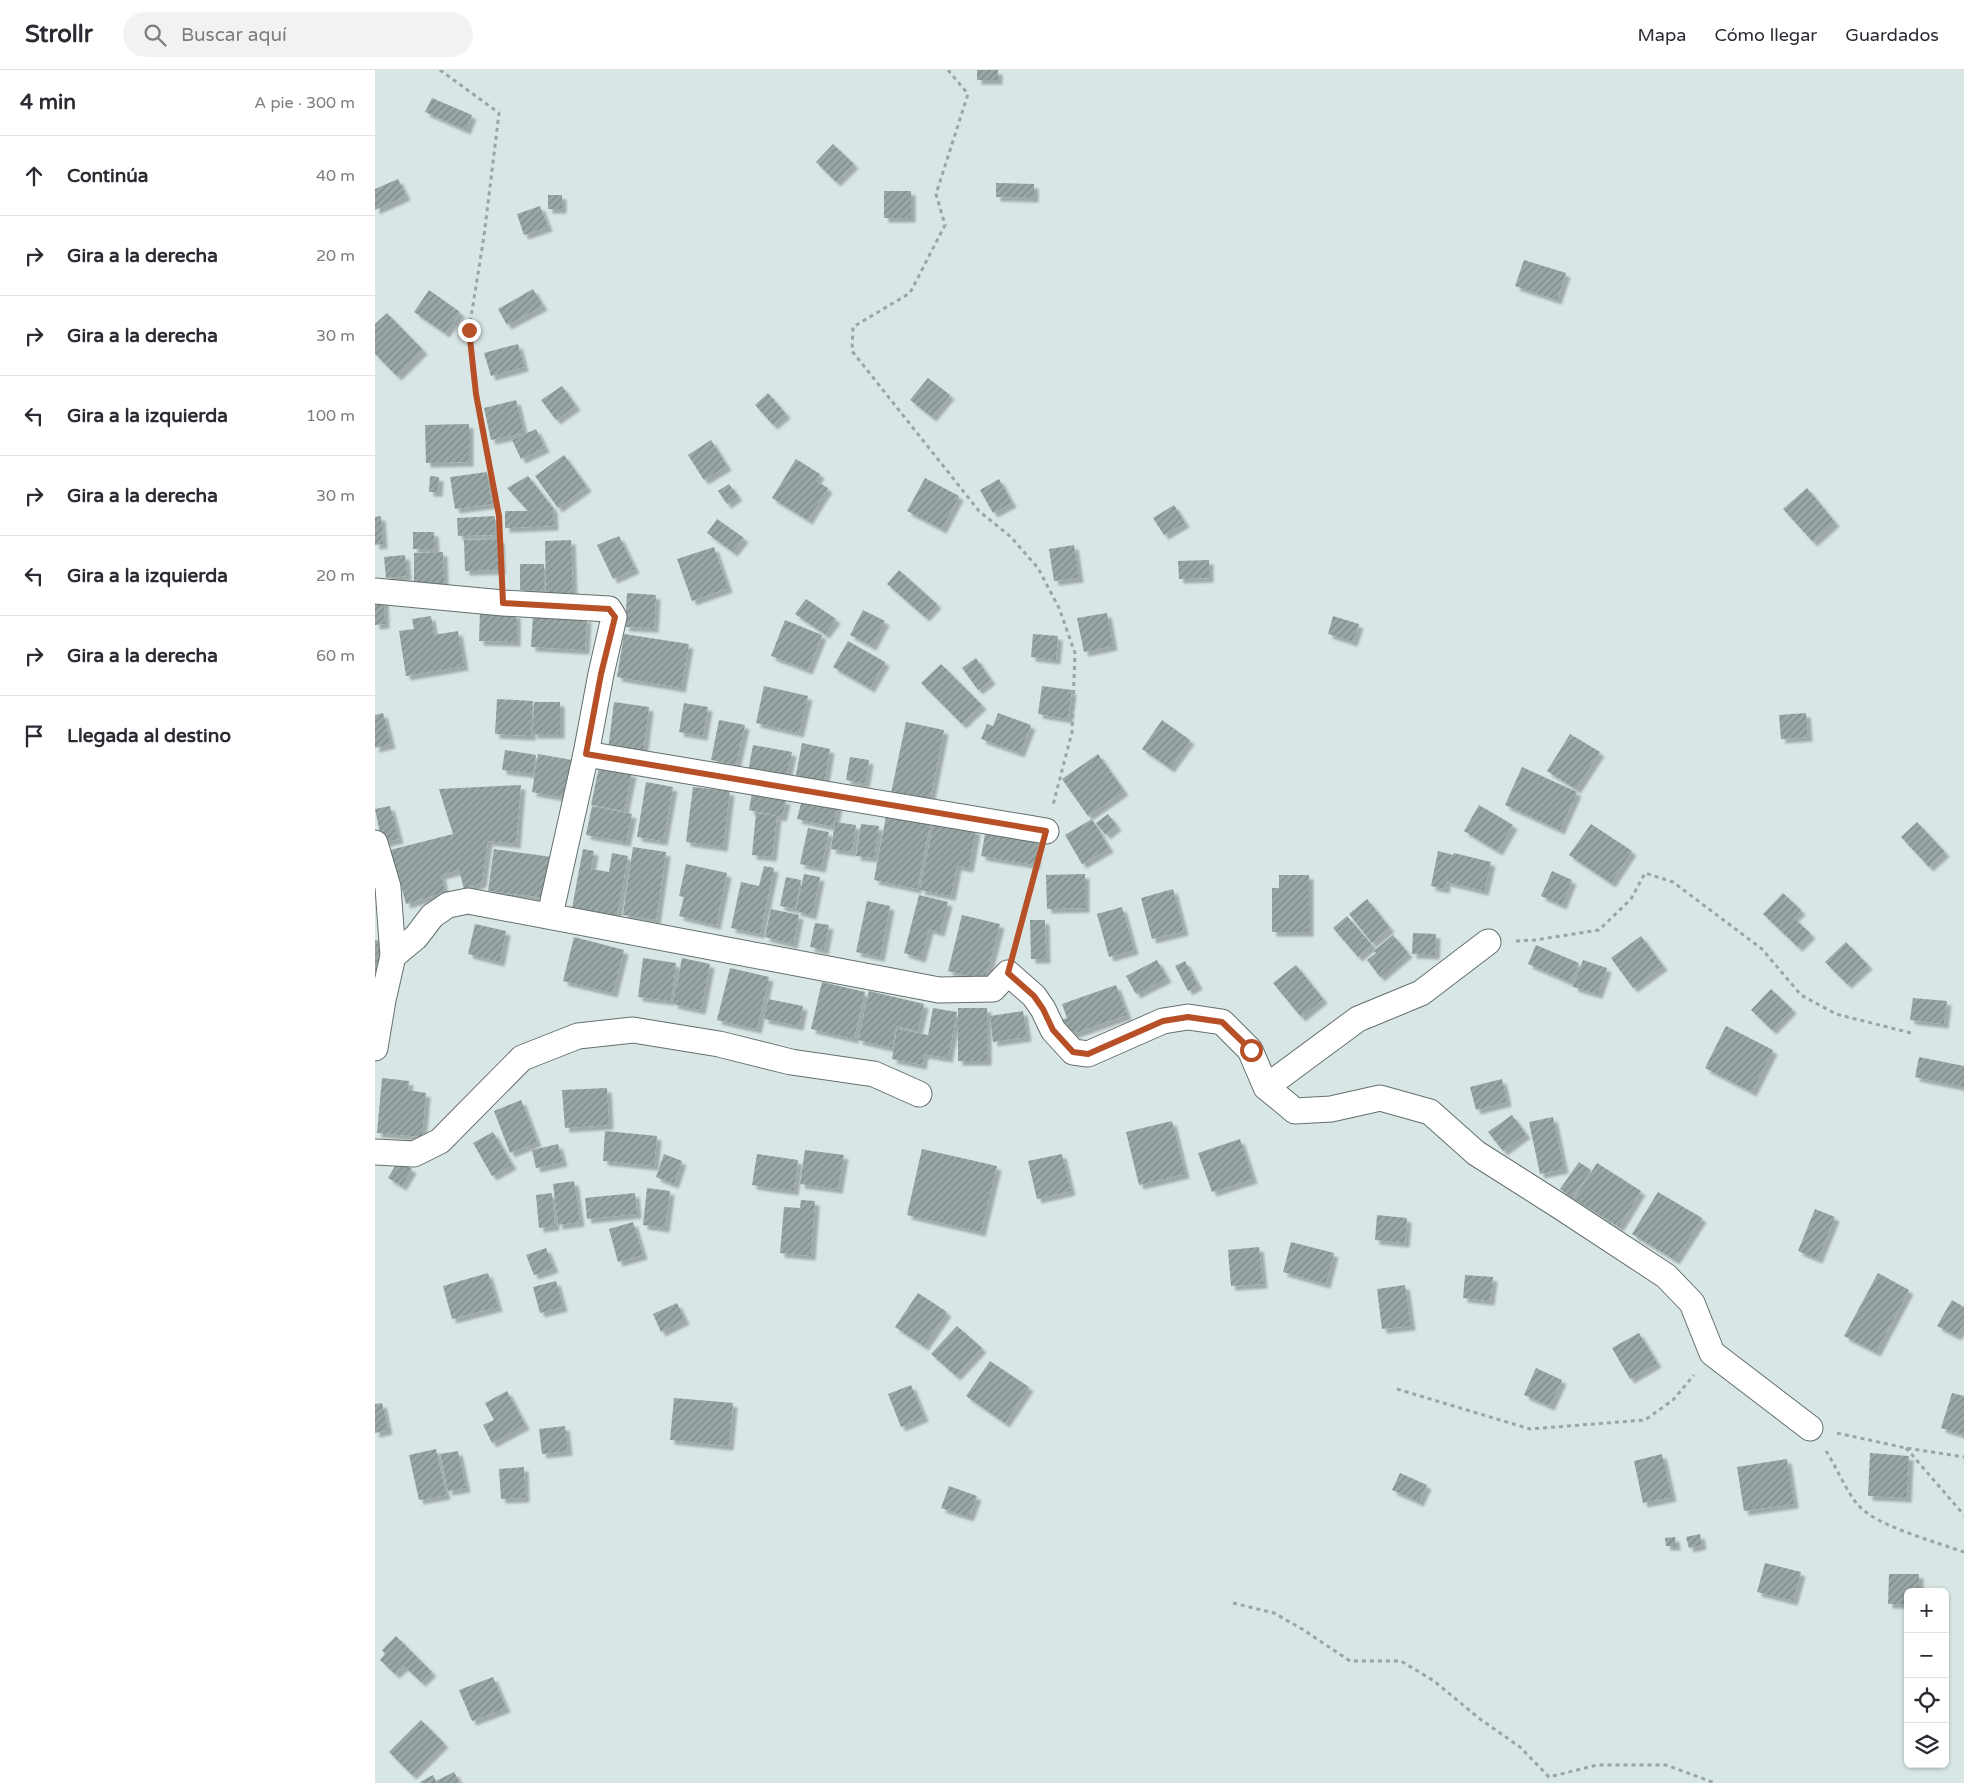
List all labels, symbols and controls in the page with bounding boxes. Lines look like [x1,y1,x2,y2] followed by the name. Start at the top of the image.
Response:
[123,12,473,57] search box
[25,20,93,49] text: Strollr
[141,21,169,49] icon: search
[181,24,287,46] text: Buscar aquí
[1637,24,1686,46] text: Mapa
[1714,24,1817,46] text: Cómo llegar
[1845,24,1939,46] text: Guardados
[20,90,76,115] text: 4 min
[254,93,355,113] text: A pie · 300 m
[20,162,48,190] icon: ahead
[67,165,149,187] text: Continúa
[316,166,355,186] text: 40 m
[20,242,48,270] icon: right
[67,245,218,267] text: Gira a la derecha
[316,246,355,266] text: 20 m
[458,319,481,342] route end
[20,322,48,350] icon: right
[67,325,218,347] text: Gira a la derecha
[316,326,355,346] text: 30 m
[20,402,48,430] icon: left
[67,405,228,427] text: Gira a la izquierda
[306,406,355,426] text: 100 m
[20,482,48,510] icon: right
[67,485,218,507] text: Gira a la derecha
[316,486,355,506] text: 30 m
[20,562,48,590] icon: left
[67,565,228,587] text: Gira a la izquierda
[316,566,355,586] text: 20 m
[20,642,48,670] icon: right
[67,645,218,667] text: Gira a la derecha
[316,646,355,666] text: 60 m
[20,722,48,750] icon: arrive
[67,725,231,747] text: Llegada al destino
[1240,1039,1263,1062] route start
[1904,1588,1949,1768] map controls
[1904,1588,1949,1633] button: +
[1904,1633,1949,1678] button: −
[1904,1678,1949,1723] button: locate
[1904,1723,1949,1768] button: layers

